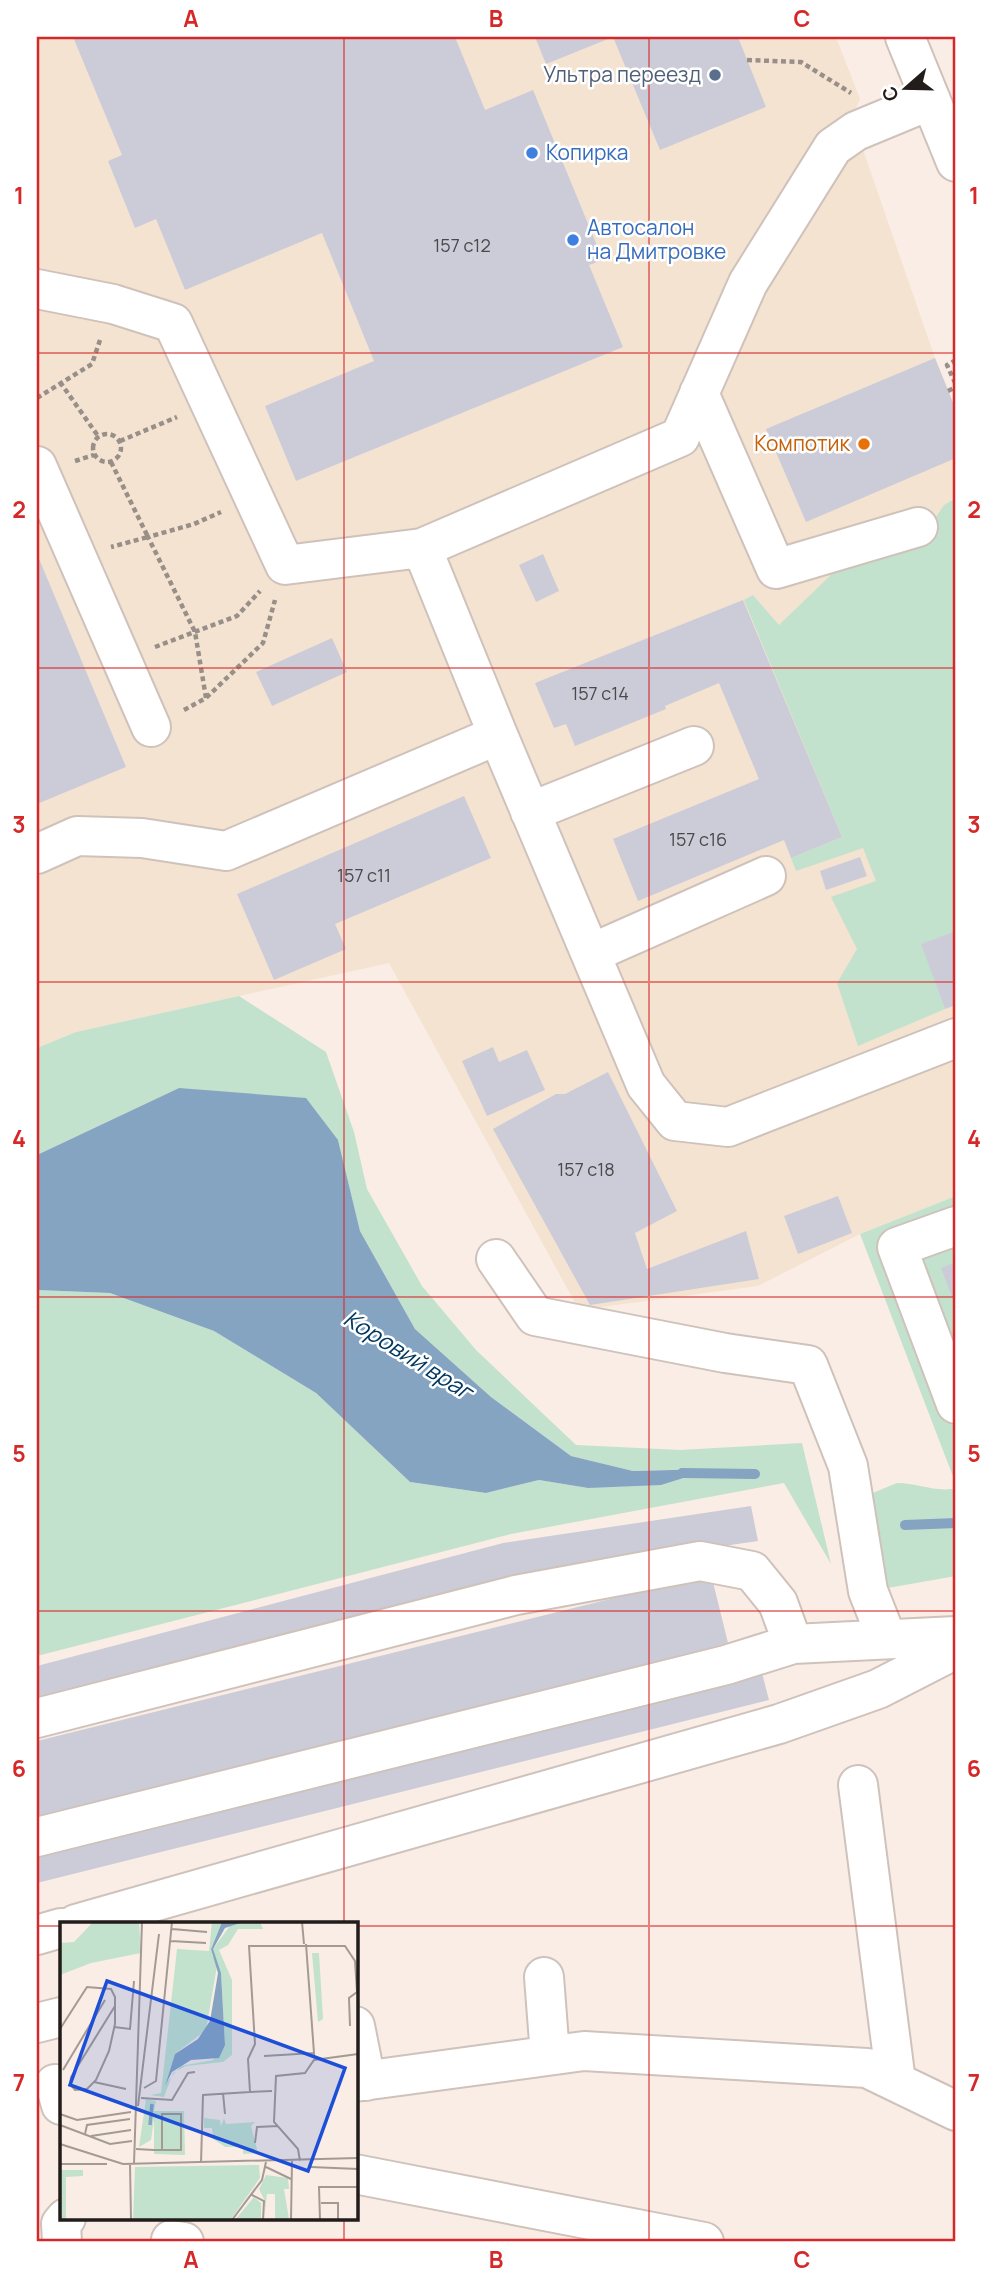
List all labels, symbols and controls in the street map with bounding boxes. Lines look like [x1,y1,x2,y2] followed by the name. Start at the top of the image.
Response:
[183,2,199,34] text: A
[489,2,503,34] text: B
[794,2,811,34] text: C
[870,52,940,122] north arrow
[543,60,701,88] place label: Ультра переезд
[707,67,723,83] marker: Ультра переезд
[875,83,905,105] text: С
[546,138,628,166] place label: Копирка
[524,145,540,161] marker: Копирка
[14,179,24,211] text: 1
[969,179,979,211] text: 1
[587,213,726,265] place label: Автосалон на Дмитровке
[565,232,581,248] marker: Автосалон на Дмитровке
[433,233,491,257] house number: 157 с12
[754,429,851,457] place label: Компотик
[856,436,872,452] marker: Компотик
[12,493,26,525] text: 2
[967,493,981,525] text: 2
[571,681,629,705] house number: 157 с14
[12,808,26,840] text: 3
[967,808,981,840] text: 3
[669,827,727,851] house number: 157 с16
[337,863,391,887] house number: 157 с11
[12,1122,26,1154] text: 4
[967,1122,981,1154] text: 4
[557,1157,615,1181] house number: 157 с18
[338,1302,482,1408] water label: Коровий враг
[12,1437,26,1469] text: 5
[967,1437,981,1469] text: 5
[12,1752,26,1784] text: 6
[967,1752,981,1784] text: 6
[60,1922,357,2220] inset map
[13,2066,25,2098] text: 7
[968,2066,980,2098] text: 7
[183,2243,199,2275] text: A
[489,2243,503,2275] text: B
[794,2243,811,2275] text: C

